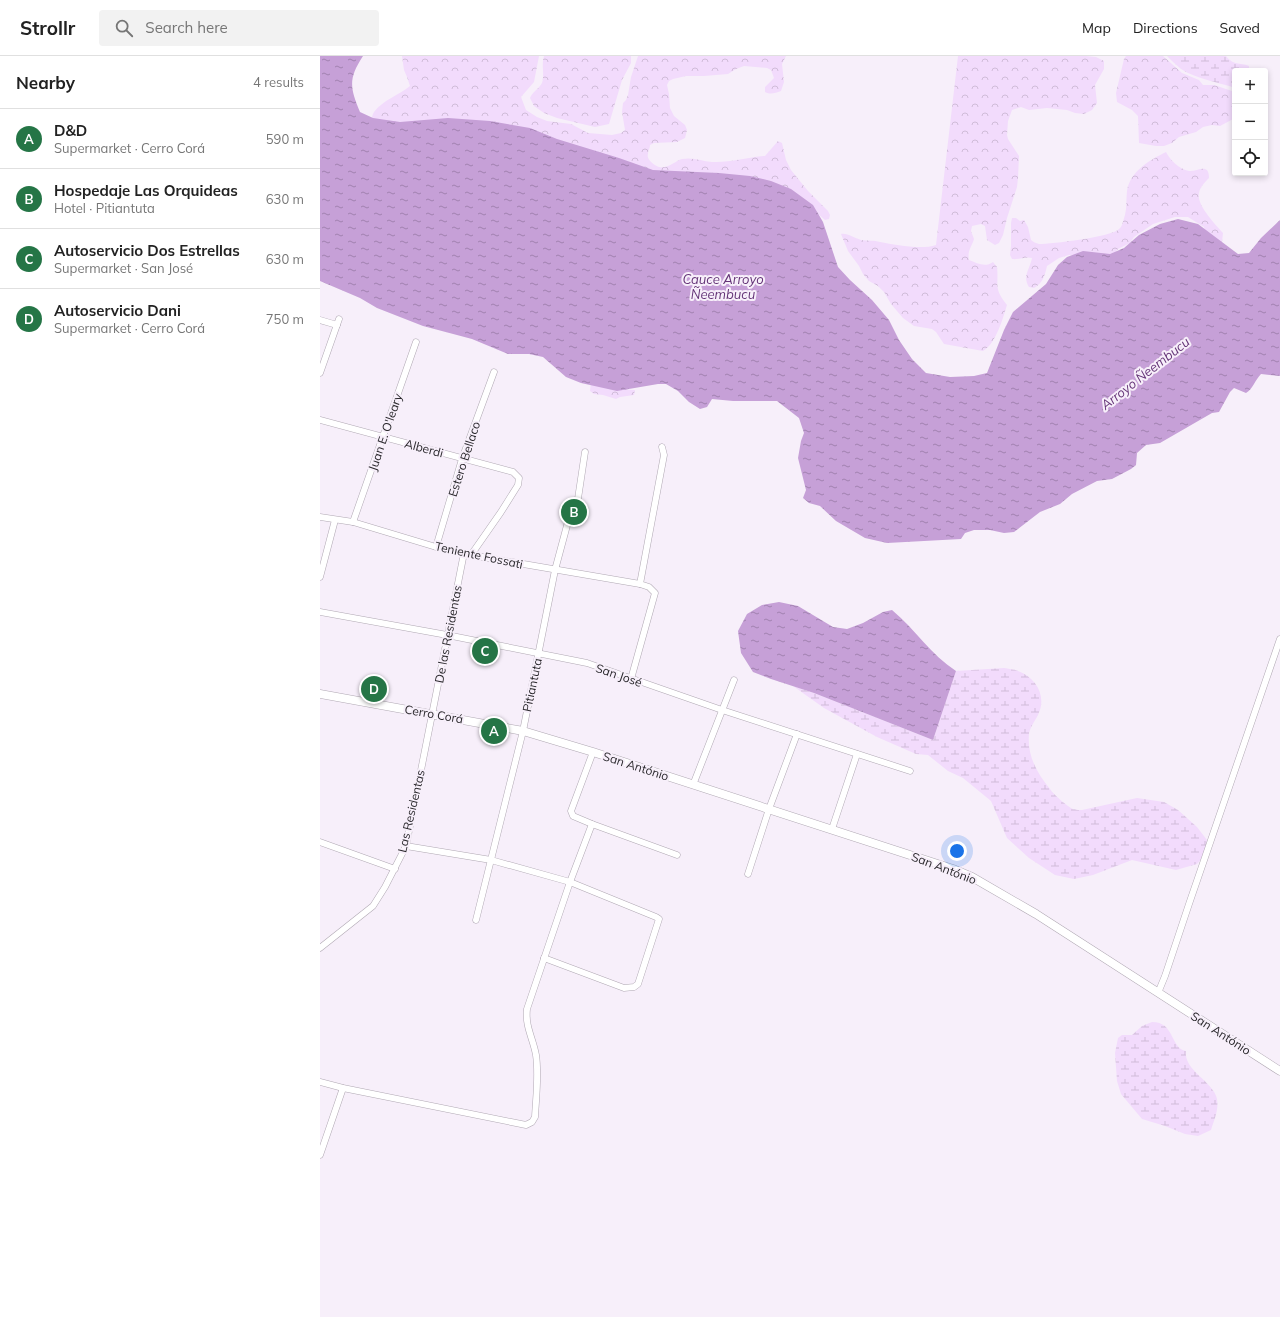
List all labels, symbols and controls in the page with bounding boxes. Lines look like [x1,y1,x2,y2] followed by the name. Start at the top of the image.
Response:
[99,10,379,46] search box
[20,16,75,40] text: Strollr
[113,17,135,39] icon: search
[145,18,228,37] text: Search here
[1082,19,1111,37] text: Map
[1133,19,1198,37] text: Directions
[1220,19,1260,37] text: Saved
[1232,68,1268,176] map controls
[1232,68,1268,104] button: +
[16,72,75,93] text: Nearby
[253,74,304,90] text: 4 results
[1232,104,1268,140] button: −
[54,121,87,140] text: D&D
[24,131,34,147] text: A
[266,131,304,147] text: 590 m
[54,140,205,156] text: Supermarket · Cerro Corá
[1232,140,1268,176] button: locate
[54,181,238,200] text: Hospedaje Las Orquideas
[25,191,33,207] text: B
[266,191,304,207] text: 630 m
[54,200,155,216] text: Hotel · Pitiantuta
[54,241,240,260] text: Autoservicio Dos Estrellas
[25,251,33,267] text: C
[266,251,304,267] text: 630 m
[54,260,193,276] text: Supermarket · San José
[682,271,764,302] water label: Cauce Arroyo Ñeembucu
[54,301,181,320] text: Autoservicio Dani
[24,311,34,327] text: D
[266,311,304,327] text: 750 m
[54,320,205,336] text: Supermarket · Cerro Corá
[1097,333,1193,413] water label: Arroyo Ñeembucu
[365,391,405,473] street label: Juan E. O'leary
[445,419,483,498] street label: Estero Bellaco
[403,436,445,460] street label: Alberdi
[561,497,587,527] pin: B
[434,538,525,572] street label: Teniente Fossati
[431,584,465,684] street label: De las Residentas
[472,636,498,666] pin: C
[519,657,545,713] street label: Pitiantuta
[594,660,644,690] street label: San José
[361,674,387,704] pin: D
[404,701,464,727] street label: Cerro Corá
[481,716,507,746] pin: A
[601,748,671,784] street label: San António
[394,768,428,854] street label: Las Residentas
[947,841,967,861] your location
[909,849,979,887] street label: San António
[1188,1008,1254,1058] street label: San António

